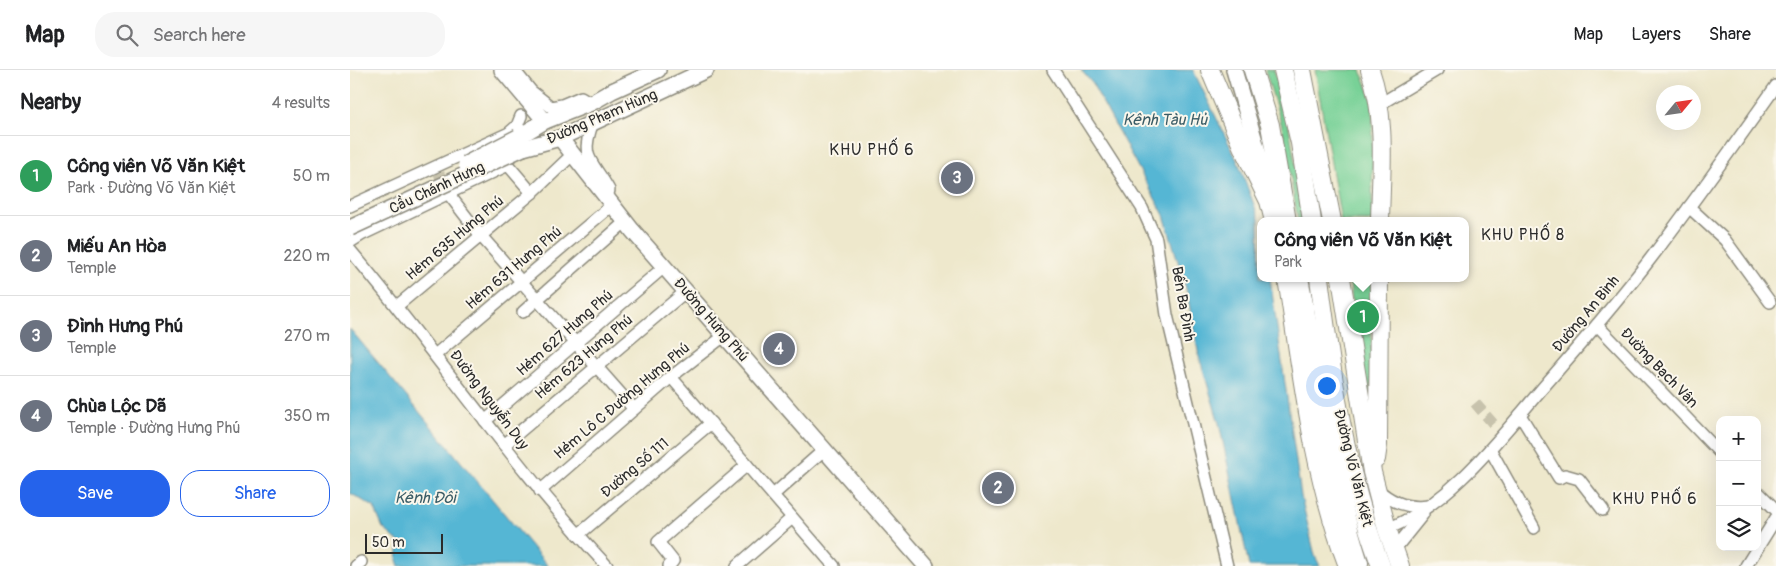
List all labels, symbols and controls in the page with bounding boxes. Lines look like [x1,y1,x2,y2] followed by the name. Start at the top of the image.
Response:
[95,12,445,57] search box
[25,20,65,49] text: Map
[113,21,141,49] icon: search
[153,23,246,47] text: Search here
[1574,23,1603,46] text: Map
[1631,23,1681,46] text: Layers
[1709,23,1751,46] text: Share
[544,85,660,149] street label: Đường Phạm Hùng
[1656,85,1701,130] north arrow
[20,89,81,116] text: Nearby
[272,93,330,113] text: 4 results
[1123,110,1208,130] water label: Kênh Tàu Hủ
[829,137,915,160] district label: KHU PHỐ 6
[67,154,245,178] text: Công viên Võ Văn Kiệt
[386,157,488,218] street label: Cầu Chánh Hưng
[941,159,973,197] pin: 3
[33,166,39,186] text: 1
[293,166,330,186] text: 50 m
[67,178,235,198] text: Park · Đường Võ Văn Kiệt
[402,191,508,285] street label: Hẻm 635 Hưng Phú
[1257,217,1469,282] popup
[462,222,566,314] street label: Hẻm 631 Hưng Phú
[1481,222,1565,245] district label: KHU PHỐ 8
[1274,228,1452,252] text: Công viên Võ Văn Kiệt
[67,234,166,258] text: Miếu An Hòa
[32,246,40,266] text: 2
[284,246,330,266] text: 220 m
[1274,252,1302,272] text: Park
[67,258,116,278] text: Temple
[1167,265,1199,343] street label: Bến Ba Đình
[1548,272,1624,356] street label: Đường An Bình
[669,274,753,366] street label: Đường Hưng Phú
[513,286,617,380] street label: Hẻm 627 Hưng Phú
[1347,298,1379,336] pin: 1
[531,311,637,403] street label: Hẻm 623 Hưng Phú
[67,314,183,338] text: Đình Hưng Phú
[1616,324,1702,412] street label: Đường Bạch Vân
[32,326,40,346] text: 3
[284,326,330,346] text: 270 m
[763,330,795,368] pin: 4
[67,338,116,358] text: Temple
[550,339,694,463] street label: Hẻm Lô C Đường Hưng Phú
[445,346,533,454] street label: Đường Nguyễn Duy
[1314,373,1340,399] your location
[67,394,167,418] text: Chùa Lộc Dã
[31,406,41,426] text: 4
[284,406,330,426] text: 350 m
[1329,407,1377,530] street label: Đường Võ Văn Kiệt
[1716,416,1761,551] map controls
[1716,416,1761,461] button: +
[67,418,240,438] text: Temple · Đường Hưng Phú
[597,434,673,502] street label: Đường Số 111
[1716,461,1761,506] button: −
[982,469,1014,507] pin: 2
[20,470,170,517] button: Save
[180,470,330,517] button: Share
[1612,486,1698,509] district label: KHU PHỐ 6
[395,488,457,508] water label: Kênh Đôi
[1716,506,1761,551] button: layers
[365,531,442,554] scale bar
[372,534,405,551] text: 50 m

